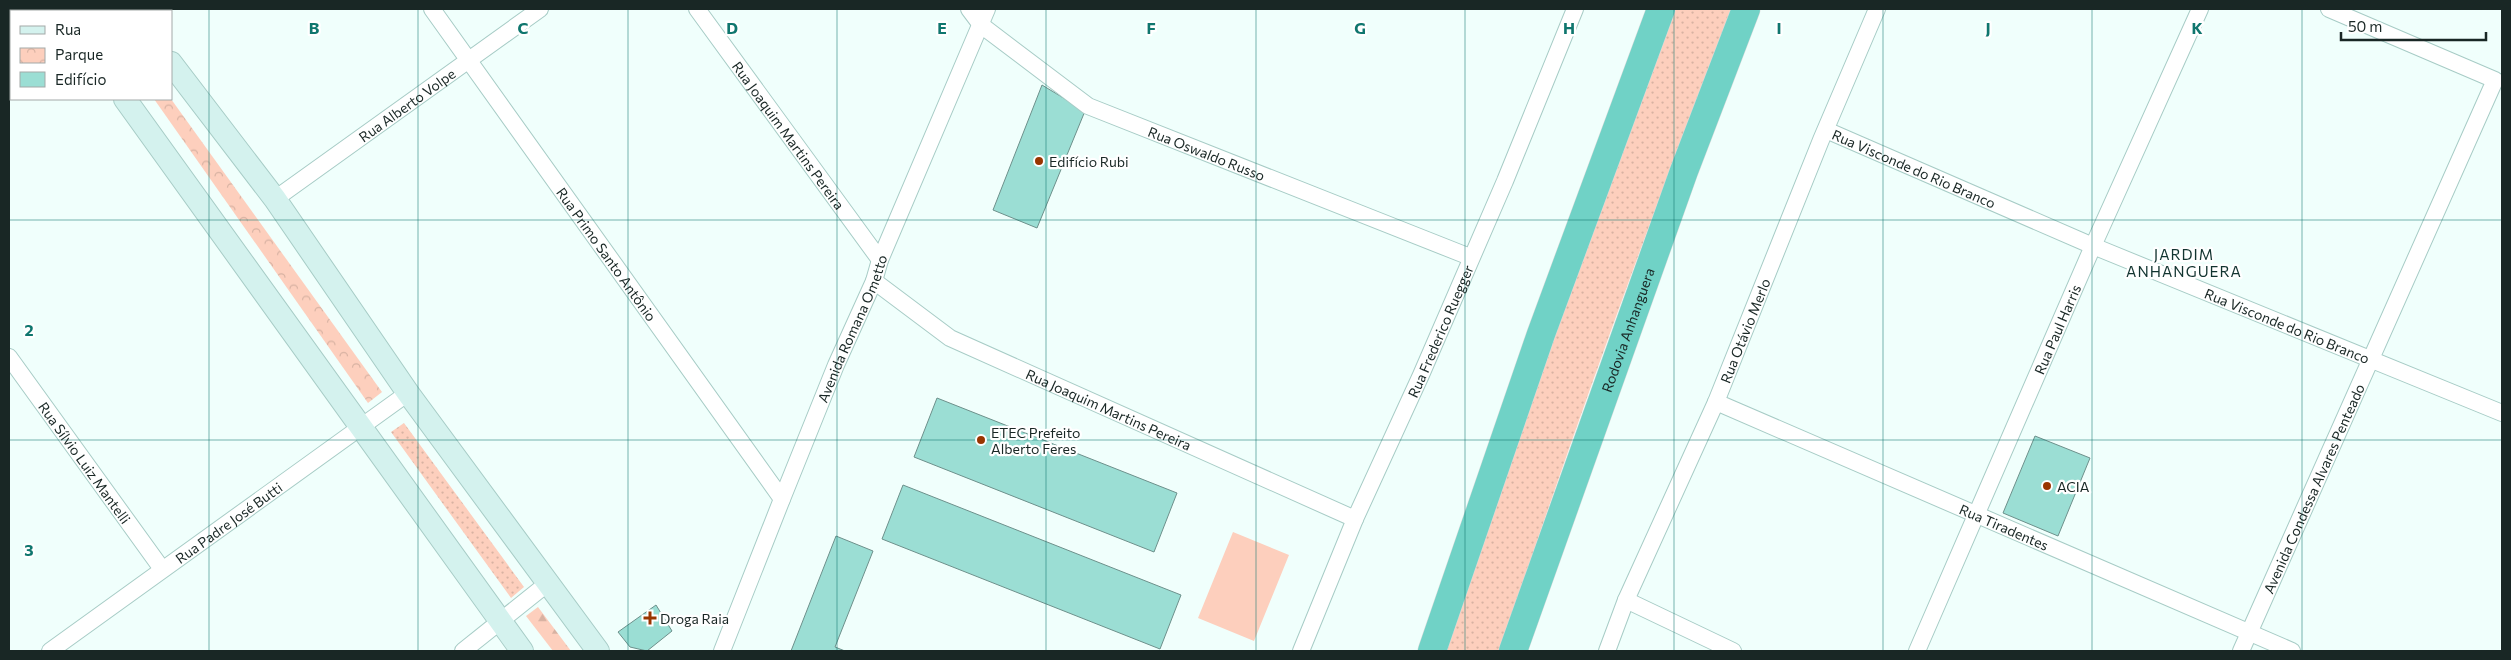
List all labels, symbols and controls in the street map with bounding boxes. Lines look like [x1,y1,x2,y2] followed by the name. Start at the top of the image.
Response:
[10,10,172,100] legend
[2341,10,2486,42] scale bar
[2348,17,2382,35] text: 50 m
[309,18,320,37] text: B
[518,18,529,37] text: C
[726,18,738,37] text: D
[937,18,947,37] text: E
[1146,18,1156,37] text: F
[1354,18,1366,37] text: G
[1563,18,1575,37] text: H
[1776,18,1782,37] text: I
[1985,18,1991,37] text: J
[2191,18,2203,37] text: K
[55,20,81,38] text: Rua
[55,45,103,63] text: Parque
[729,58,849,212] street label: Rua Joaquim Martins Pereira
[355,64,458,145] street label: Rua Alberto Volpe
[55,70,106,88] text: Edifício
[1146,122,1268,184] street label: Rua Oswaldo Russo
[1830,125,1998,211] street label: Rua Visconde do Rio Branco
[1049,153,1129,170] place label: Edifício Rubi
[1033,155,1045,167] marker: Edifício Rubi
[553,184,661,324] street label: Rua Primo Santo Antônio
[2126,245,2242,280] district label: JARDIM ANHANGUERA
[813,252,890,405] street label: Avenida Romana Ometto
[1403,262,1476,400] street label: Rua Frederico Ruegger
[1597,265,1657,394] street label: Rodovia Anhanguera
[1716,275,1773,385] street label: Rua Otávio Merlo
[2030,282,2084,377] street label: Rua Paul Harris
[2202,284,2372,367] street label: Rua Visconde do Rio Branco
[24,320,34,339] text: 2
[1024,365,1194,453] street label: Rua Joaquim Martins Pereira
[2259,381,2367,596] street label: Avenida Condessa Alvares Penteado
[35,398,135,527] street label: Rua Sílvio Luiz Mantelli
[991,424,1080,457] place label: ETEC Prefeito Alberto Feres
[975,434,987,446] marker: ETEC Prefeito Alberto Feres
[172,478,285,567] street label: Rua Padre José Butti
[2057,478,2090,495] place label: ACIA
[2041,480,2053,492] marker: ACIA
[1957,500,2051,553] street label: Rua Tiradentes
[24,540,34,559] text: 3
[660,610,729,627] place label: Droga Raia
[644,612,656,624] marker: Droga Raia

